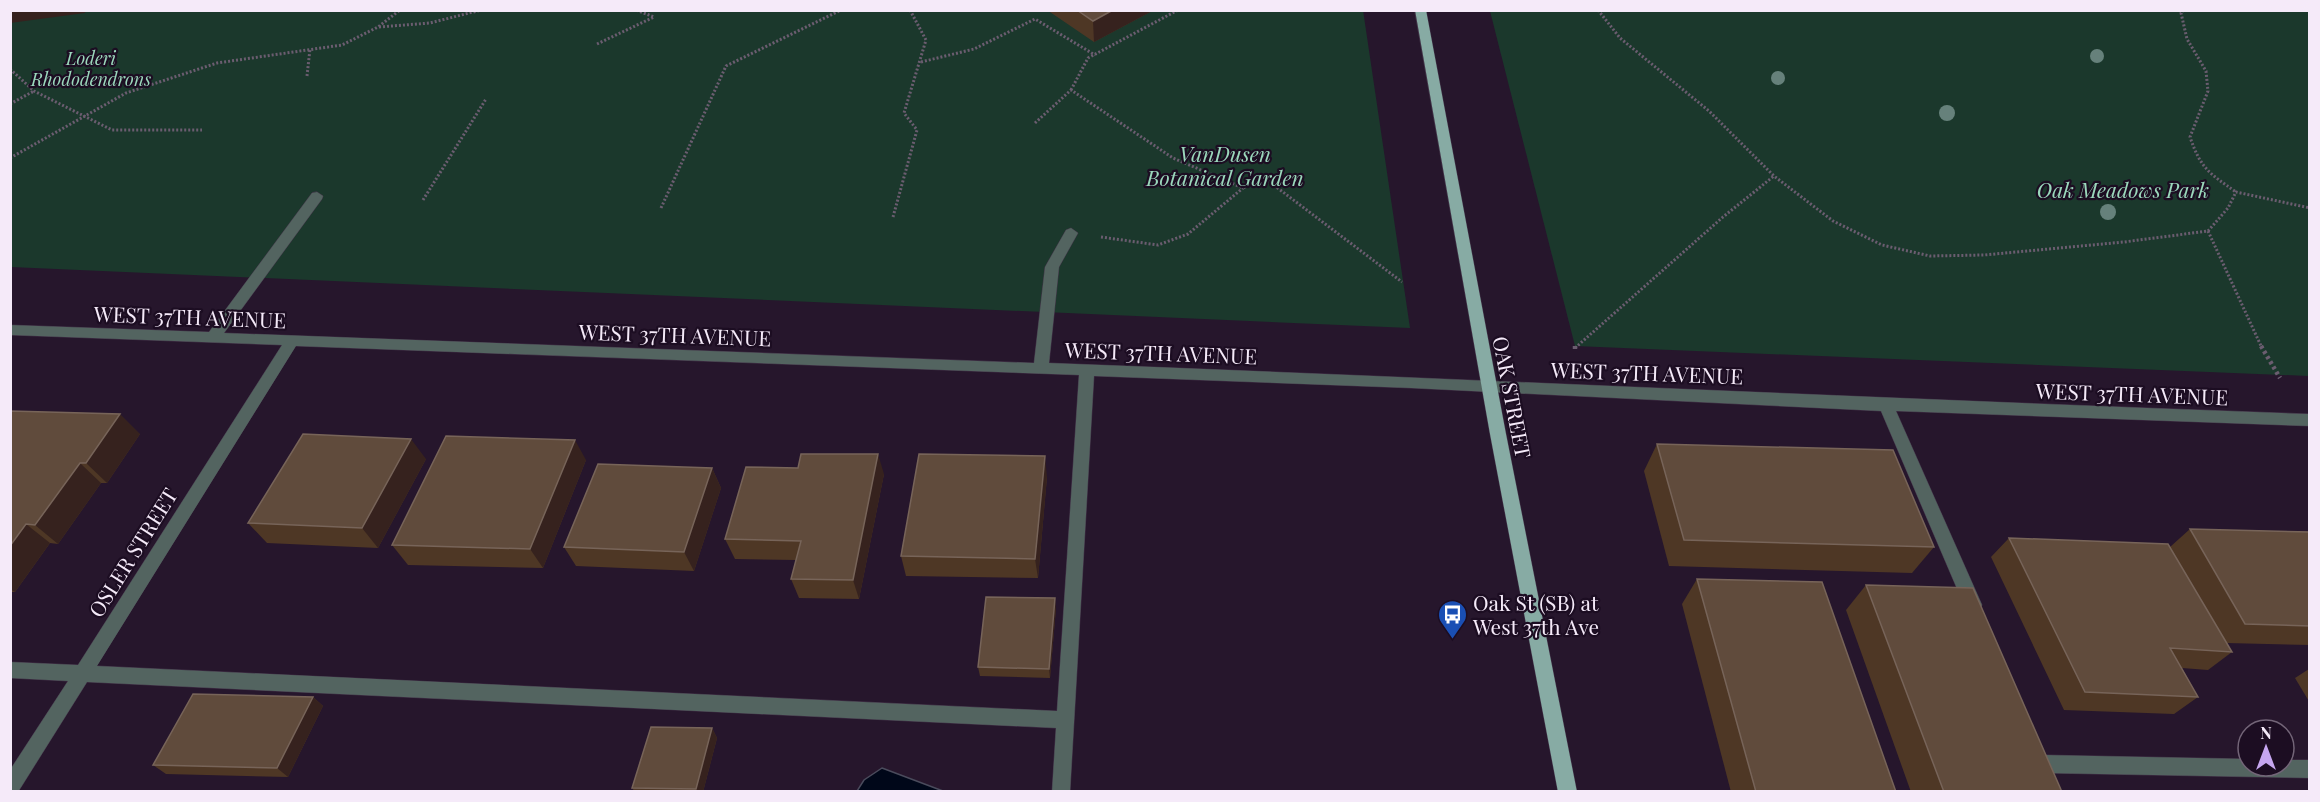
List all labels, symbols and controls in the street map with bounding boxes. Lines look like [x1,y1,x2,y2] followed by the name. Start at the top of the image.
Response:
[30,46,151,91] park label: Loderi Rhododendrons
[1145,139,1304,191] park label: VanDusen Botanical Garden
[2037,175,2209,203] park label: Oak Meadows Park
[92,299,287,333] street label: WEST 37TH AVENUE
[577,317,772,351] street label: WEST 37TH AVENUE
[1487,334,1539,460] street label: OAK STREET
[1063,335,1258,369] street label: WEST 37TH AVENUE
[1549,355,1744,389] street label: WEST 37TH AVENUE
[2034,376,2229,410] street label: WEST 37TH AVENUE
[81,482,183,622] street label: OSLER STREET
[1472,588,1599,640] place label: Oak St (SB) at West 37th Ave
[1436,598,1468,640] bus stop icon: Oak St (SB) at West 37th Ave
[2236,718,2296,778] north arrow
[2260,722,2272,743] text: N

